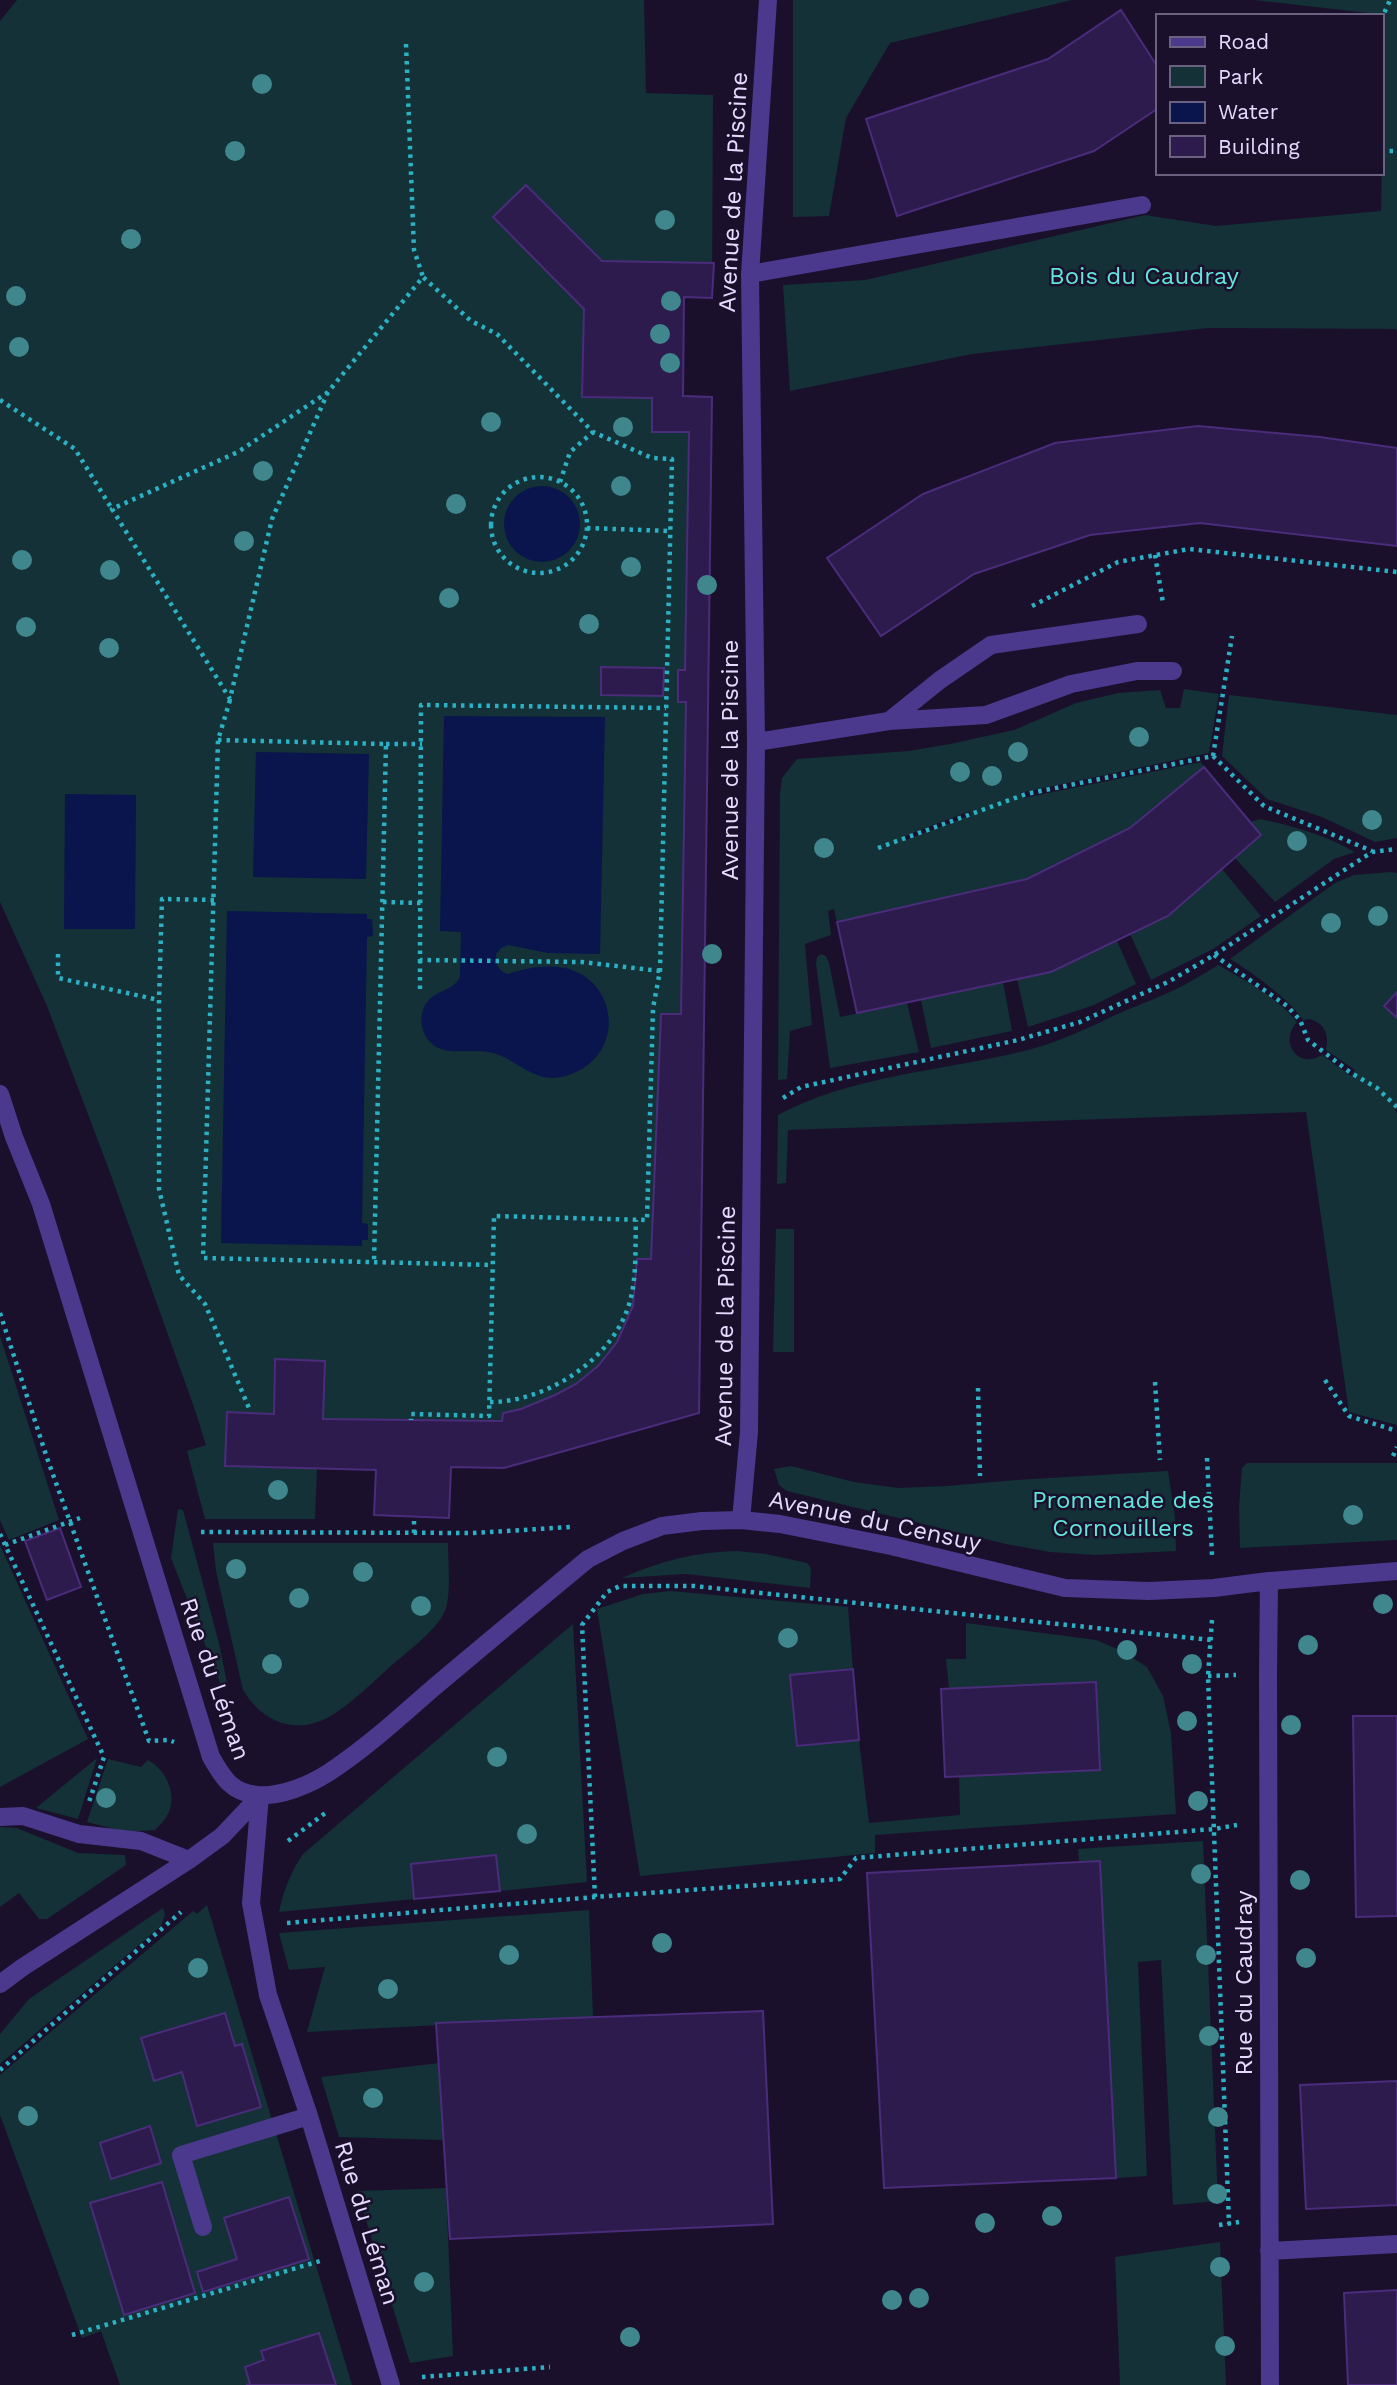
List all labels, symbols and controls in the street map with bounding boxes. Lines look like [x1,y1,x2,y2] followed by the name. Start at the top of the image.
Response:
[1156,14,1383,175] legend
[1218,29,1269,54] text: Road
[1218,64,1263,89] text: Park
[713,71,753,313] street label: Avenue de la Piscine
[1218,99,1279,124] text: Water
[1218,134,1300,159] text: Building
[1049,262,1240,290] park label: Bois du Caudray
[716,640,744,880] street label: Avenue de la Piscine
[709,1205,741,1447] street label: Avenue de la Piscine
[766,1485,984,1557] street label: Avenue du Censuy
[1032,1486,1214,1542] park label: Promenade des Cornouillers
[174,1594,256,1764] street label: Rue du Léman
[1230,1890,1258,2076] street label: Rue du Caudray
[329,2138,405,2308] street label: Rue du Léman

